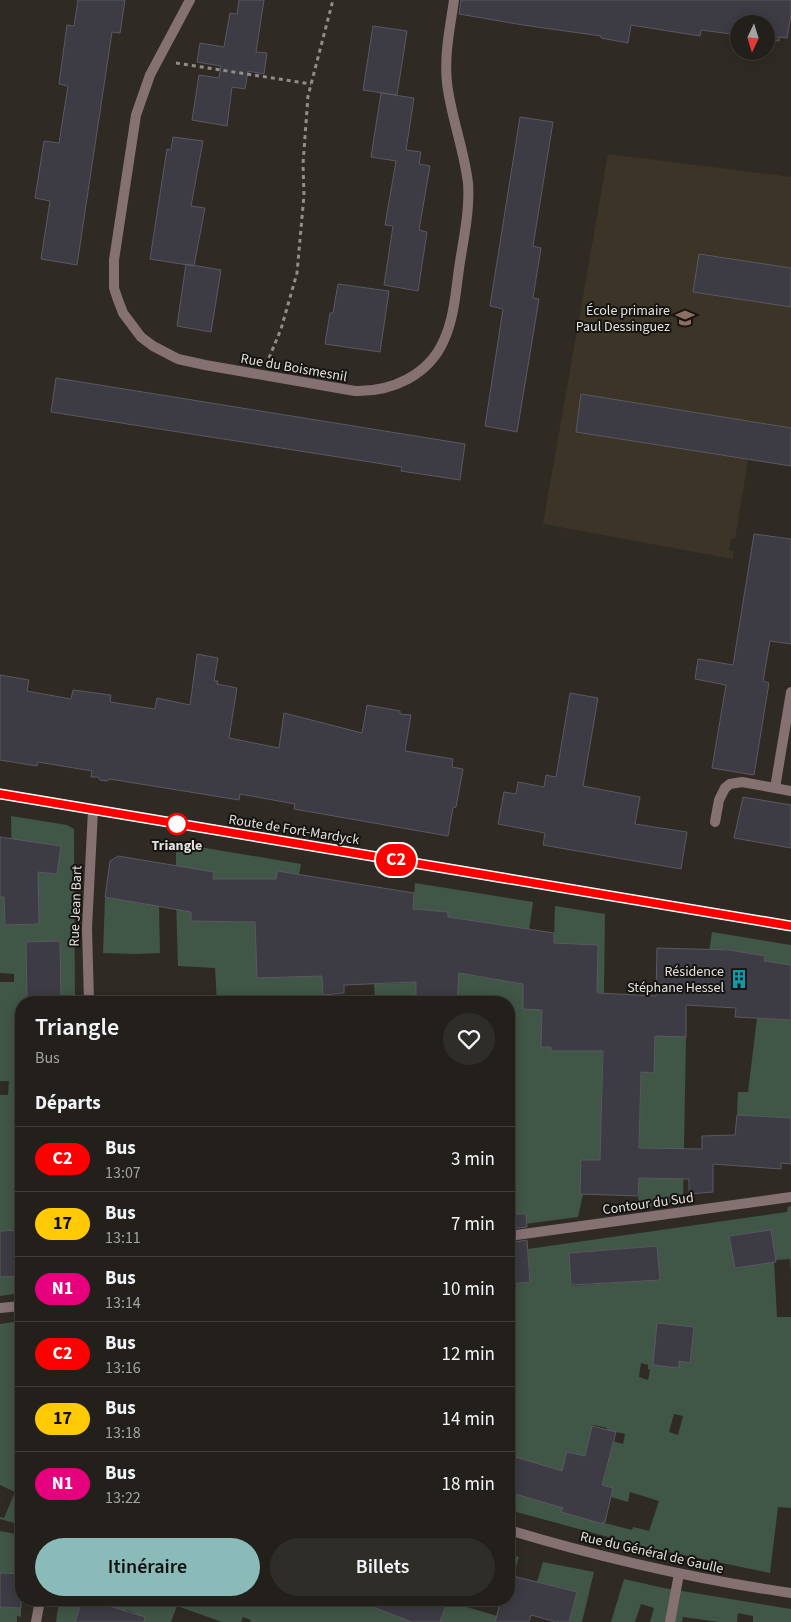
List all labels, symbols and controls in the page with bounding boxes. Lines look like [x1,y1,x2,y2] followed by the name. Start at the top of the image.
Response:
[730,15,775,60] north arrow
[730,15,775,60] map controls
[576,301,670,337] place label: École primaire Paul Dessinguez
[674,307,696,329] school or university icon: École primaire Paul Dessinguez
[239,349,349,387] street label: Rue du Boismesnil
[227,810,361,850] street label: Route de Fort-Mardyck
[166,813,188,835] marker: Triangle
[152,836,202,856] place label: Triangle
[374,844,418,876] line badge: C2
[386,847,406,872] text: C2
[65,865,87,947] street label: Rue Jean Bart
[627,962,724,998] place label: Résidence Stéphane Hessel
[728,968,750,990] building icon: Résidence Stéphane Hessel
[35,1010,119,1045] text: Triangle
[443,1013,495,1065] button: heart
[35,1047,60,1069] text: Bus
[35,1090,101,1117] text: Départs
[105,1135,136,1162] text: Bus
[53,1146,72,1171] text: C2
[451,1146,495,1173] text: 3 min
[105,1162,141,1184] text: 13:07
[601,1188,695,1220] street label: Contour du Sud
[105,1200,136,1227] text: Bus
[53,1211,72,1236] text: 17
[451,1211,495,1238] text: 7 min
[105,1227,141,1249] text: 13:11
[105,1265,136,1292] text: Bus
[52,1276,73,1301] text: N1
[441,1276,495,1303] text: 10 min
[105,1292,141,1314] text: 13:14
[105,1330,136,1357] text: Bus
[53,1341,72,1366] text: C2
[441,1341,495,1368] text: 12 min
[105,1357,141,1379] text: 13:16
[105,1395,136,1422] text: Bus
[53,1406,72,1431] text: 17
[441,1406,495,1433] text: 14 min
[105,1422,141,1444] text: 13:18
[105,1460,136,1487] text: Bus
[52,1471,73,1496] text: N1
[441,1471,495,1498] text: 18 min
[105,1487,141,1509] text: 13:22
[578,1527,725,1579] street label: Rue du Général de Gaulle
[35,1538,260,1596] button: Itinéraire
[270,1538,495,1596] button: Billets

